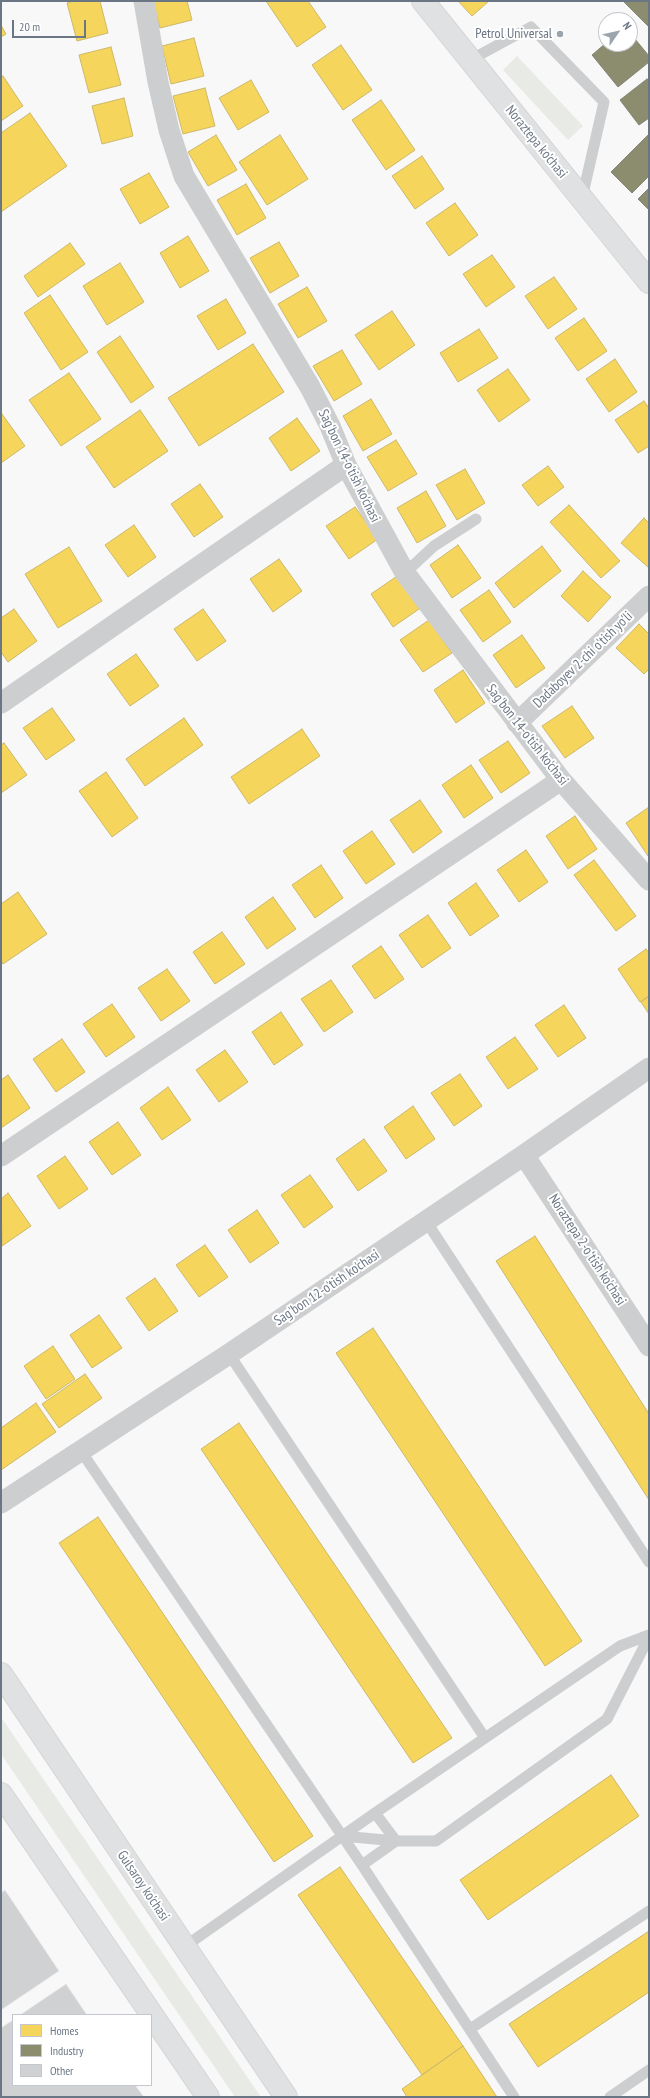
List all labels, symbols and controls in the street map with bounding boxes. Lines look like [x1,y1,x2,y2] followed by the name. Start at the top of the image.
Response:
[14,12,88,38] scale bar
[598,12,638,52] north arrow
[19,19,40,34] text: 20 m
[620,19,635,32] text: N
[475,26,552,42] place label: Petrol Universal
[555,29,565,39] marker: Petrol Universal
[502,102,570,182] street label: Noraztepa ko'chasi
[314,407,384,525] street label: Sag'bon 14-o'tish ko'chasi
[530,608,636,712] street label: Dadaboyev 2-chi o'tish yo'li
[482,681,572,789] street label: Sag'bon 14-o'tish ko'chasi
[545,1191,629,1309] street label: Noraztepa 2-oʻtish ko'chasi
[271,1247,383,1329] street label: Sag'bon 12-o'tish ko'chasi
[113,1848,173,1924] street label: Gulsaroy ko'chasi
[12,2014,152,2086] legend
[50,2023,78,2038] text: Homes
[50,2043,84,2058] text: Industry
[50,2063,73,2078] text: Other

